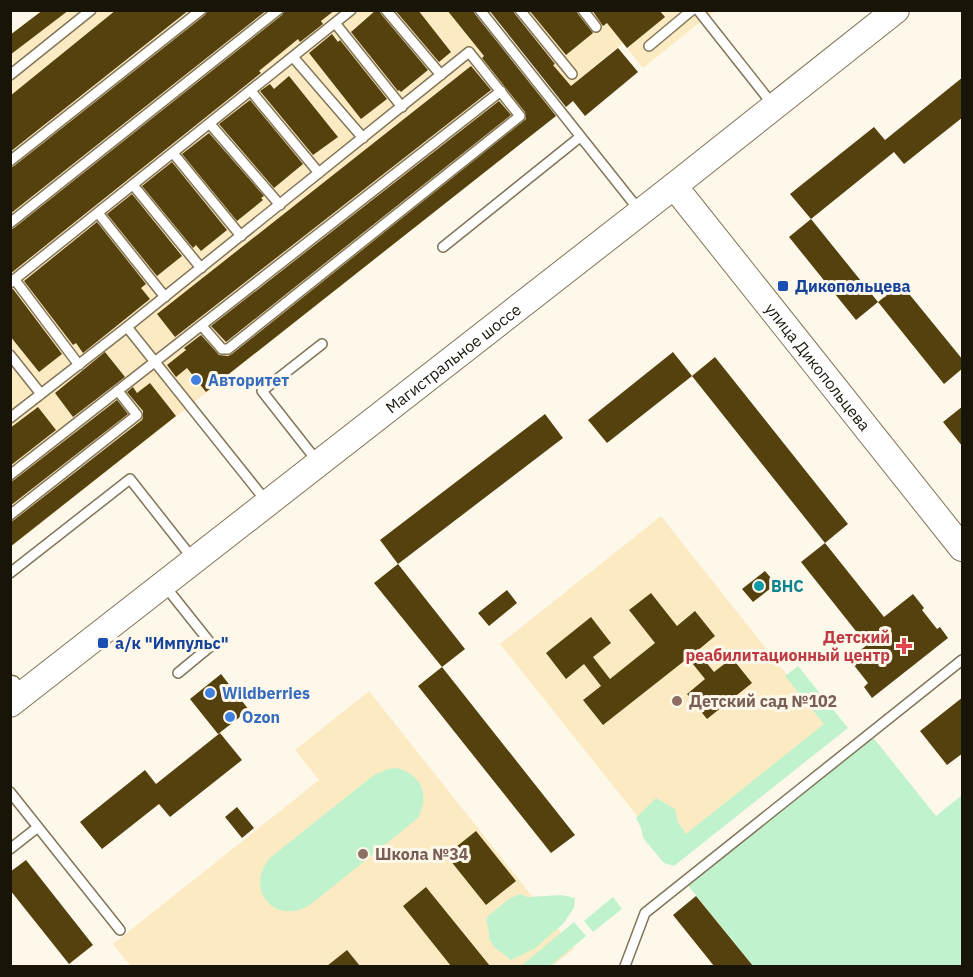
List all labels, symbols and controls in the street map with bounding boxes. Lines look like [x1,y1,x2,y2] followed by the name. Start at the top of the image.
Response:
[795,276,911,296] place label: Дикопольцева
[776,279,790,293] marker: Дикопольцева
[381,299,525,417] street label: Магистральное шоссе
[761,299,875,435] street label: улица Дикопольцева
[208,370,289,390] place label: Авторитет
[189,373,203,387] marker: Авторитет
[771,576,804,596] place label: ВНС
[752,579,766,593] marker: ВНС
[685,627,890,665] place label: Детский реабилитационный центр
[115,633,229,653] place label: а/к "Импульс"
[96,636,110,650] marker: а/к "Импульс"
[895,637,913,655] marker: Детский реабилитационный центр
[222,683,310,703] place label: Wildberries
[203,686,217,700] marker: Wildberries
[689,691,837,711] place label: Детский сад №102
[670,694,684,708] marker: Детский сад №102
[242,707,280,727] place label: Ozon
[223,710,237,724] marker: Ozon
[375,844,469,864] place label: Школа №34
[356,847,370,861] marker: Школа №34

